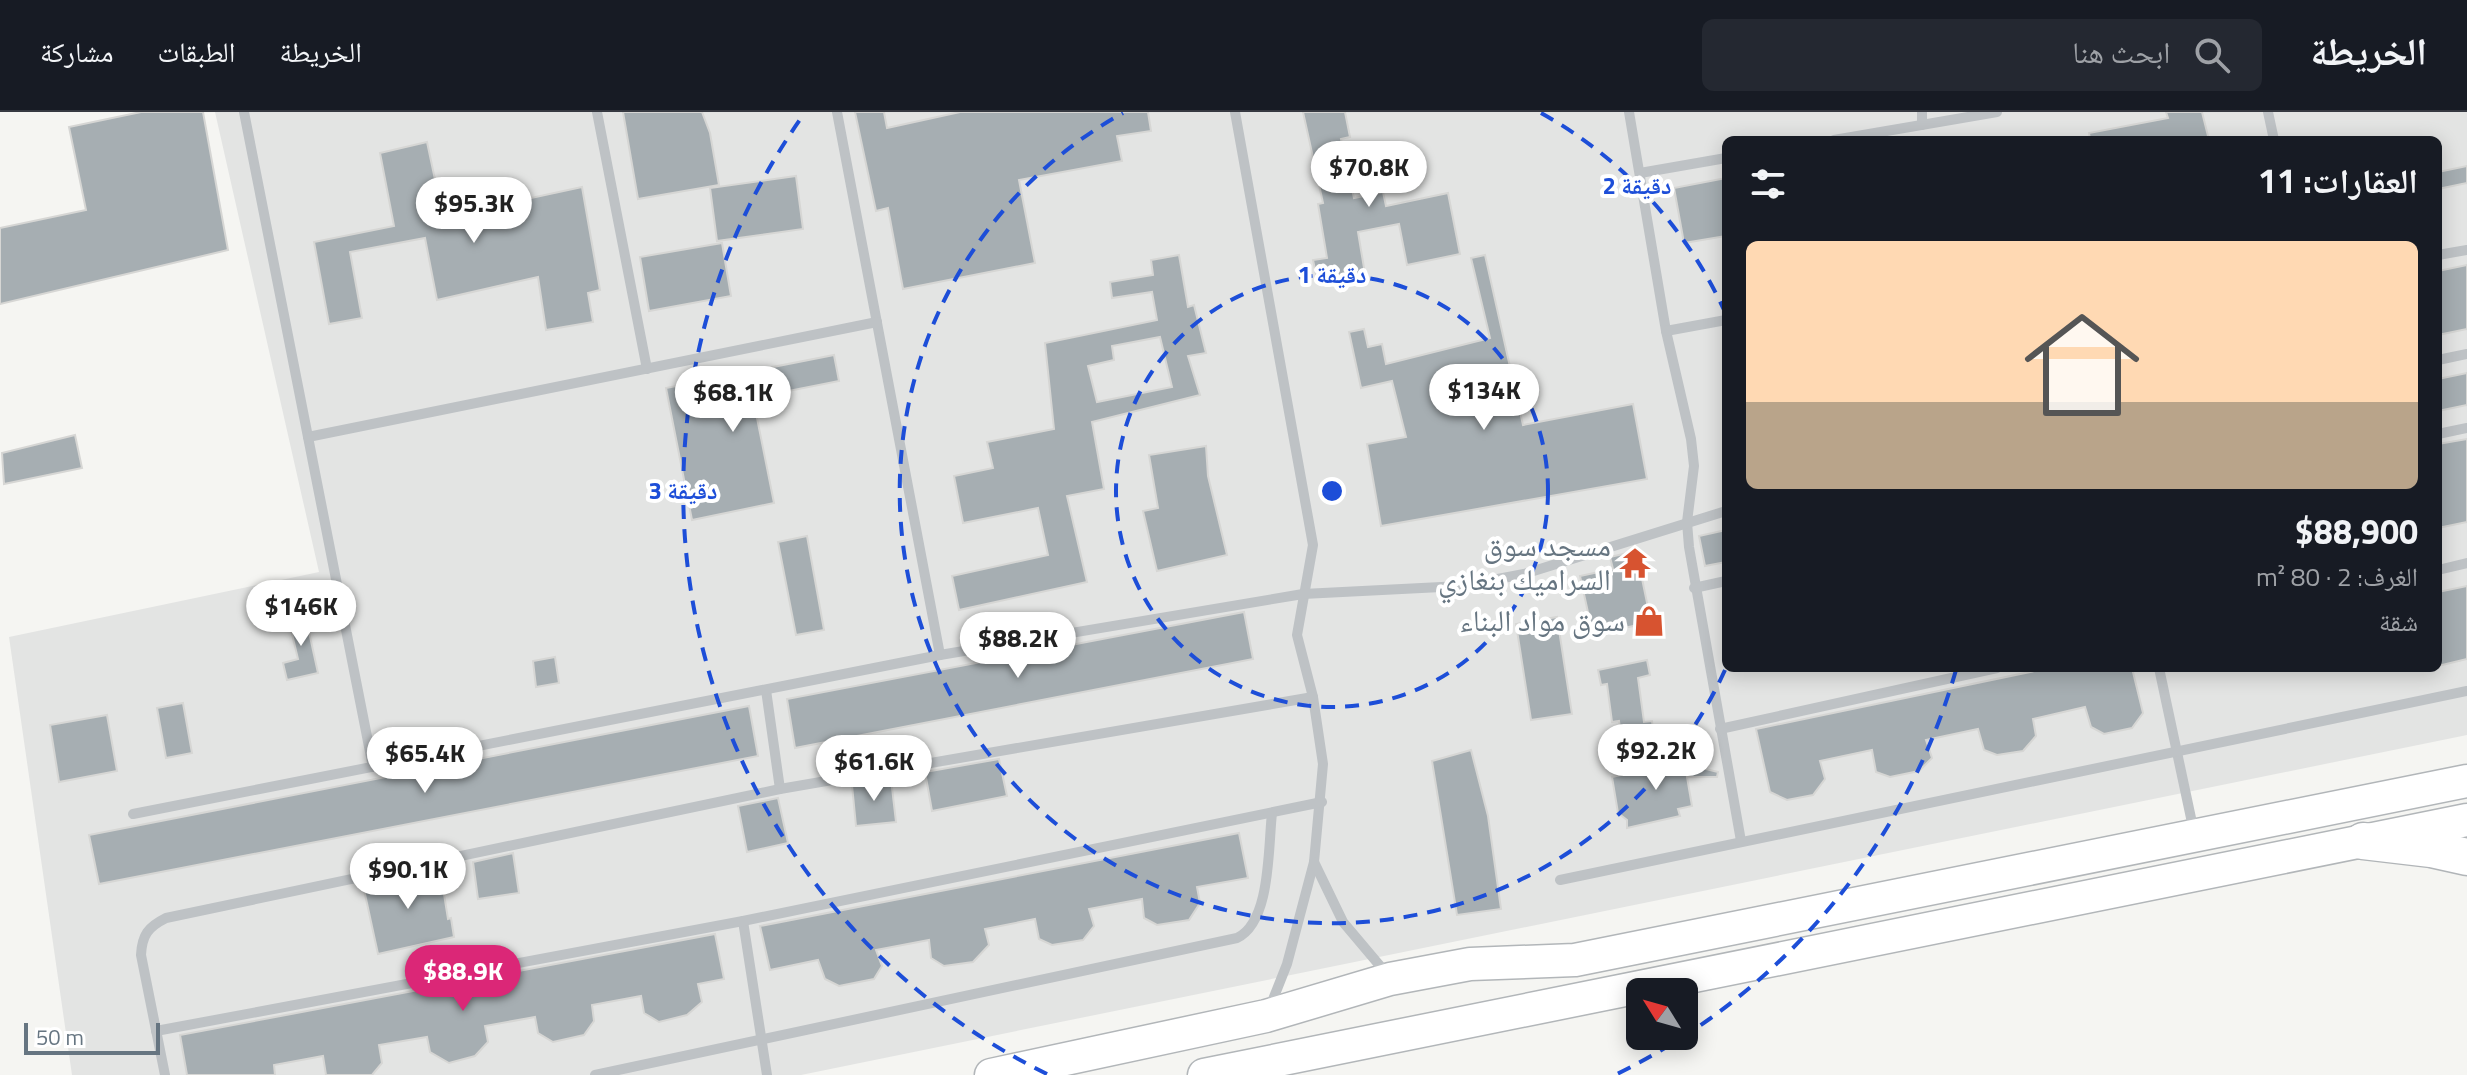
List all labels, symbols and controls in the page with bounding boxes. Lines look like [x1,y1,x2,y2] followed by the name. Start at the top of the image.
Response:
[1702,19,2262,91] search box
[2310,22,2427,80] text: الخريطة
[2072,29,2170,75] text: ابحث هنا
[40,30,114,73] text: مشاركة
[158,30,235,73] text: الطبقات
[279,30,362,73] text: الخريطة
[2190,33,2234,77] icon: search
[1304,141,1434,209] pin: $70.8K
[1329,147,1409,186] text: $70.8K
[2258,154,2418,206] text: العقارات: 11
[1746,162,1790,206] icon: filters
[1602,167,1672,203] text: 2 دقيقة
[409,177,539,245] pin: $95.3K
[434,183,514,222] text: $95.3K
[1297,256,1367,292] text: 1 دقيقة
[2010,293,2154,437] icon: home
[1428,364,1540,432] pin: $134K
[668,366,798,434] pin: $68.1K
[1447,370,1521,409] text: $134K
[693,372,773,411] text: $68.1K
[648,472,718,508] text: 3 دقيقة
[1318,477,1346,505] centre of rings
[2295,505,2418,557] text: $88,900
[1438,522,1611,604] place label: مسجد سوق السراميك بنغازي
[1618,546,1652,580] temple icon: مسجد سوق السراميك بنغازي
[2256,557,2418,596] text: الغرف: 2 · 80 m²
[245,580,357,648] pin: $146K
[264,586,338,625] text: $146K
[1460,597,1625,643] place label: سوق مواد البناء
[2379,602,2418,641] text: شقة
[1632,604,1666,638] shop icon: سوق مواد البناء
[953,612,1083,680] pin: $88.2K
[978,618,1058,657] text: $88.2K
[1591,724,1721,792] pin: $92.2K
[360,727,490,795] pin: $65.4K
[1616,730,1696,769] text: $92.2K
[385,733,465,772] text: $65.4K
[809,735,939,803] pin: $61.6K
[834,741,914,780] text: $61.6K
[343,843,473,911] pin: $90.1K
[368,849,448,888] text: $90.1K
[398,945,528,1013] pin: $88.9K
[423,951,503,990] text: $88.9K
[1626,978,1698,1050] north arrow
[1626,978,1698,1050] map controls
[24,1019,160,1055] scale bar
[36,1020,84,1054] text: 50 m

